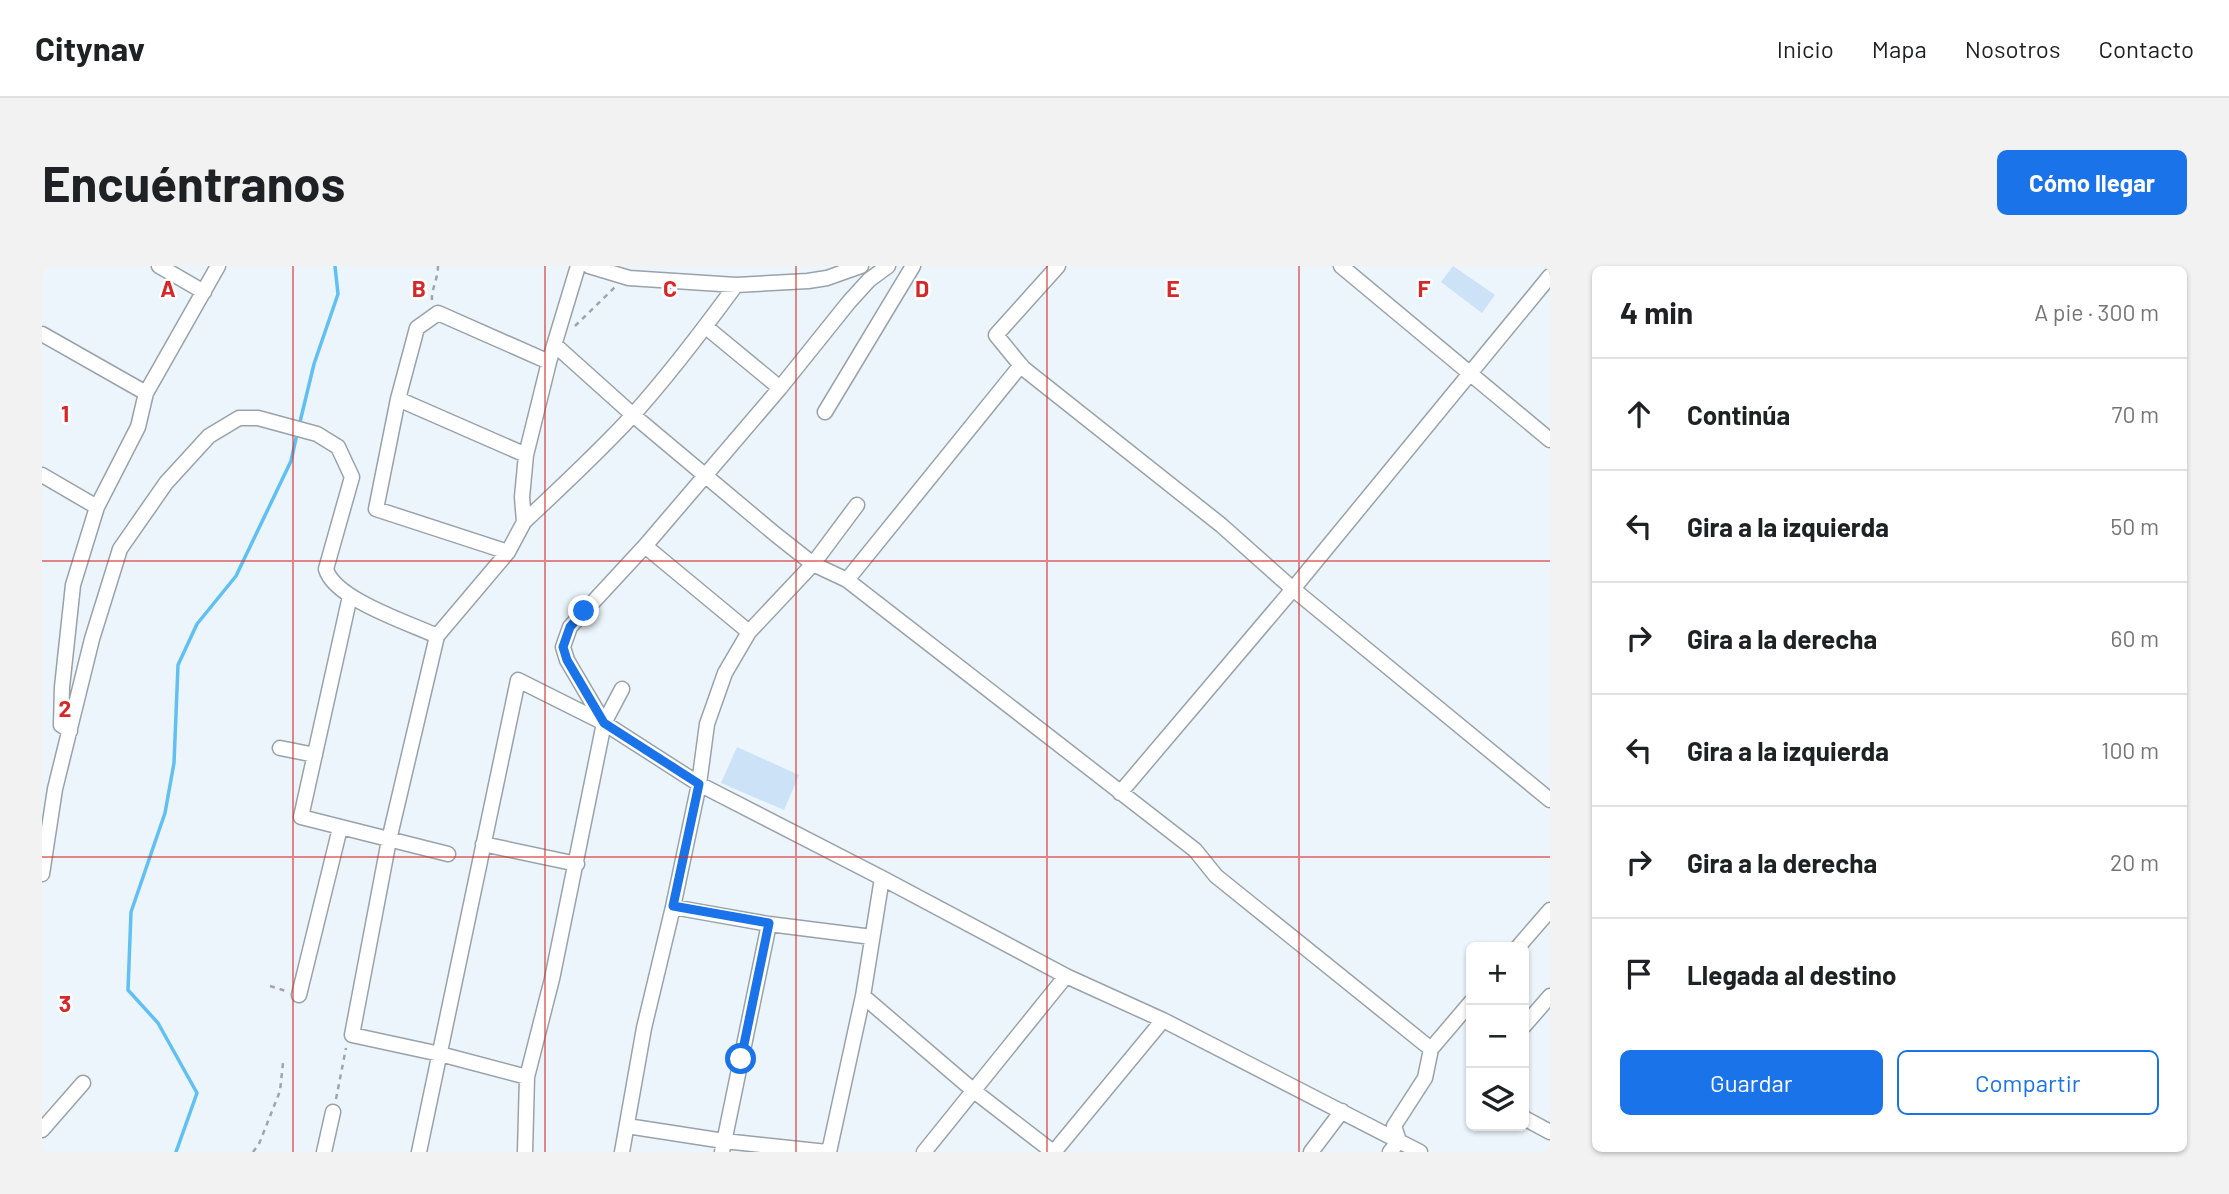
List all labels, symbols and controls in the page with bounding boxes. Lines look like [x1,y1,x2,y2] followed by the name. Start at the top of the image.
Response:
[35,28,145,68] text: Citynav
[1777,34,1834,63] text: Inicio
[1872,34,1927,63] text: Mapa
[1965,34,2061,63] text: Nosotros
[2099,34,2194,63] text: Contacto
[1997,150,2187,215] button: Cómo llegar
[42,153,345,212] text: Encuéntranos
[160,274,176,302] text: A
[412,274,426,302] text: B
[663,274,677,302] text: C
[915,274,929,302] text: D
[1166,274,1180,302] text: E
[1418,274,1431,302] text: F
[1620,294,1693,330] text: 4 min
[2034,298,2159,326] text: A pie · 300 m
[1620,395,1658,433] icon: ahead
[61,399,69,427] text: 1
[1687,399,1790,430] text: Continúa
[2112,400,2159,428] text: 70 m
[1620,507,1658,545] icon: left
[1687,511,1889,542] text: Gira a la izquierda
[2111,512,2159,540] text: 50 m
[568,595,599,626] route end
[1620,619,1658,657] icon: right
[1687,623,1877,654] text: Gira a la derecha
[2111,624,2159,652] text: 60 m
[59,694,71,722] text: 2
[1620,731,1658,769] icon: left
[1687,735,1889,766] text: Gira a la izquierda
[2101,736,2159,764] text: 100 m
[1620,843,1658,881] icon: right
[1687,847,1877,878] text: Gira a la derecha
[2110,848,2159,876] text: 20 m
[1466,942,1529,1131] map controls
[1466,942,1529,1005] button: +
[1620,955,1658,993] icon: arrive
[1687,959,1896,990] text: Llegada al destino
[59,989,71,1017] text: 3
[1466,1005,1529,1068] button: −
[725,1043,756,1074] route start
[1620,1050,1883,1115] button: Guardar
[1897,1050,2159,1115] button: Compartir
[1466,1068,1529,1131] button: layers

